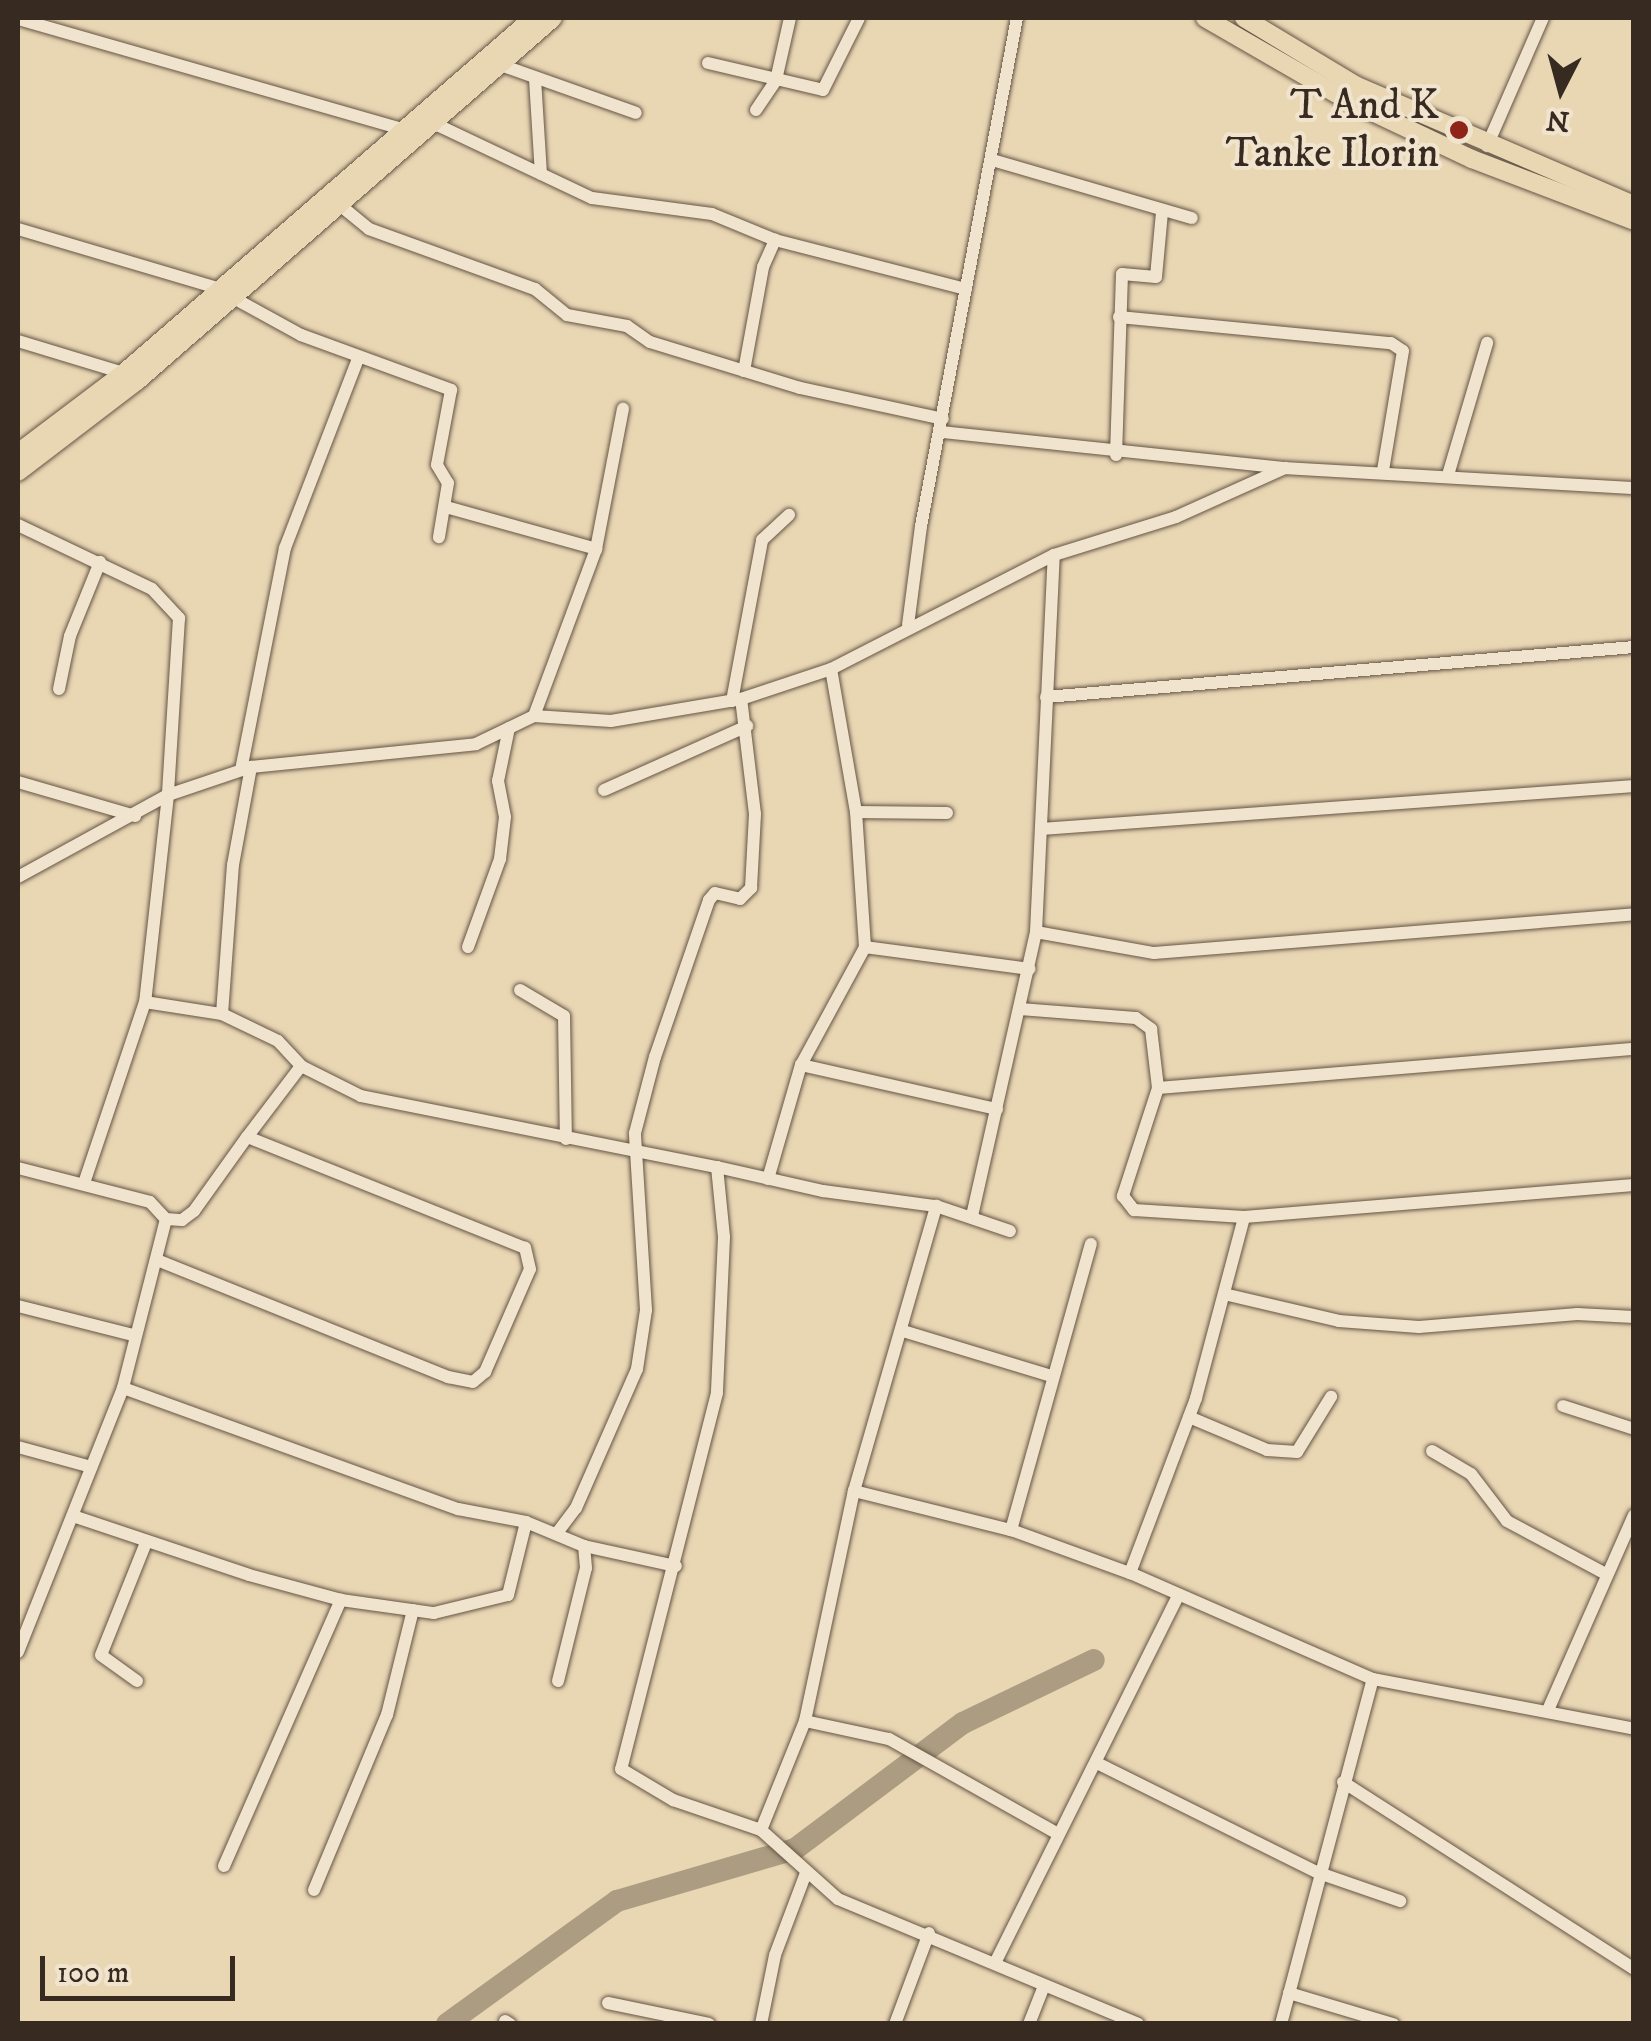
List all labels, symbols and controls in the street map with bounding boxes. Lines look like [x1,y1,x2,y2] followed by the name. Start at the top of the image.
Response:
[1511,40,1611,140] north arrow
[1226,81,1439,180] place label: T And K Tanke Ilorin
[1545,102,1571,139] text: N
[1448,119,1470,141] marker: T And K Tanke Ilorin
[45,1936,240,1998] scale bar
[57,1955,129,1992] text: 100 m

